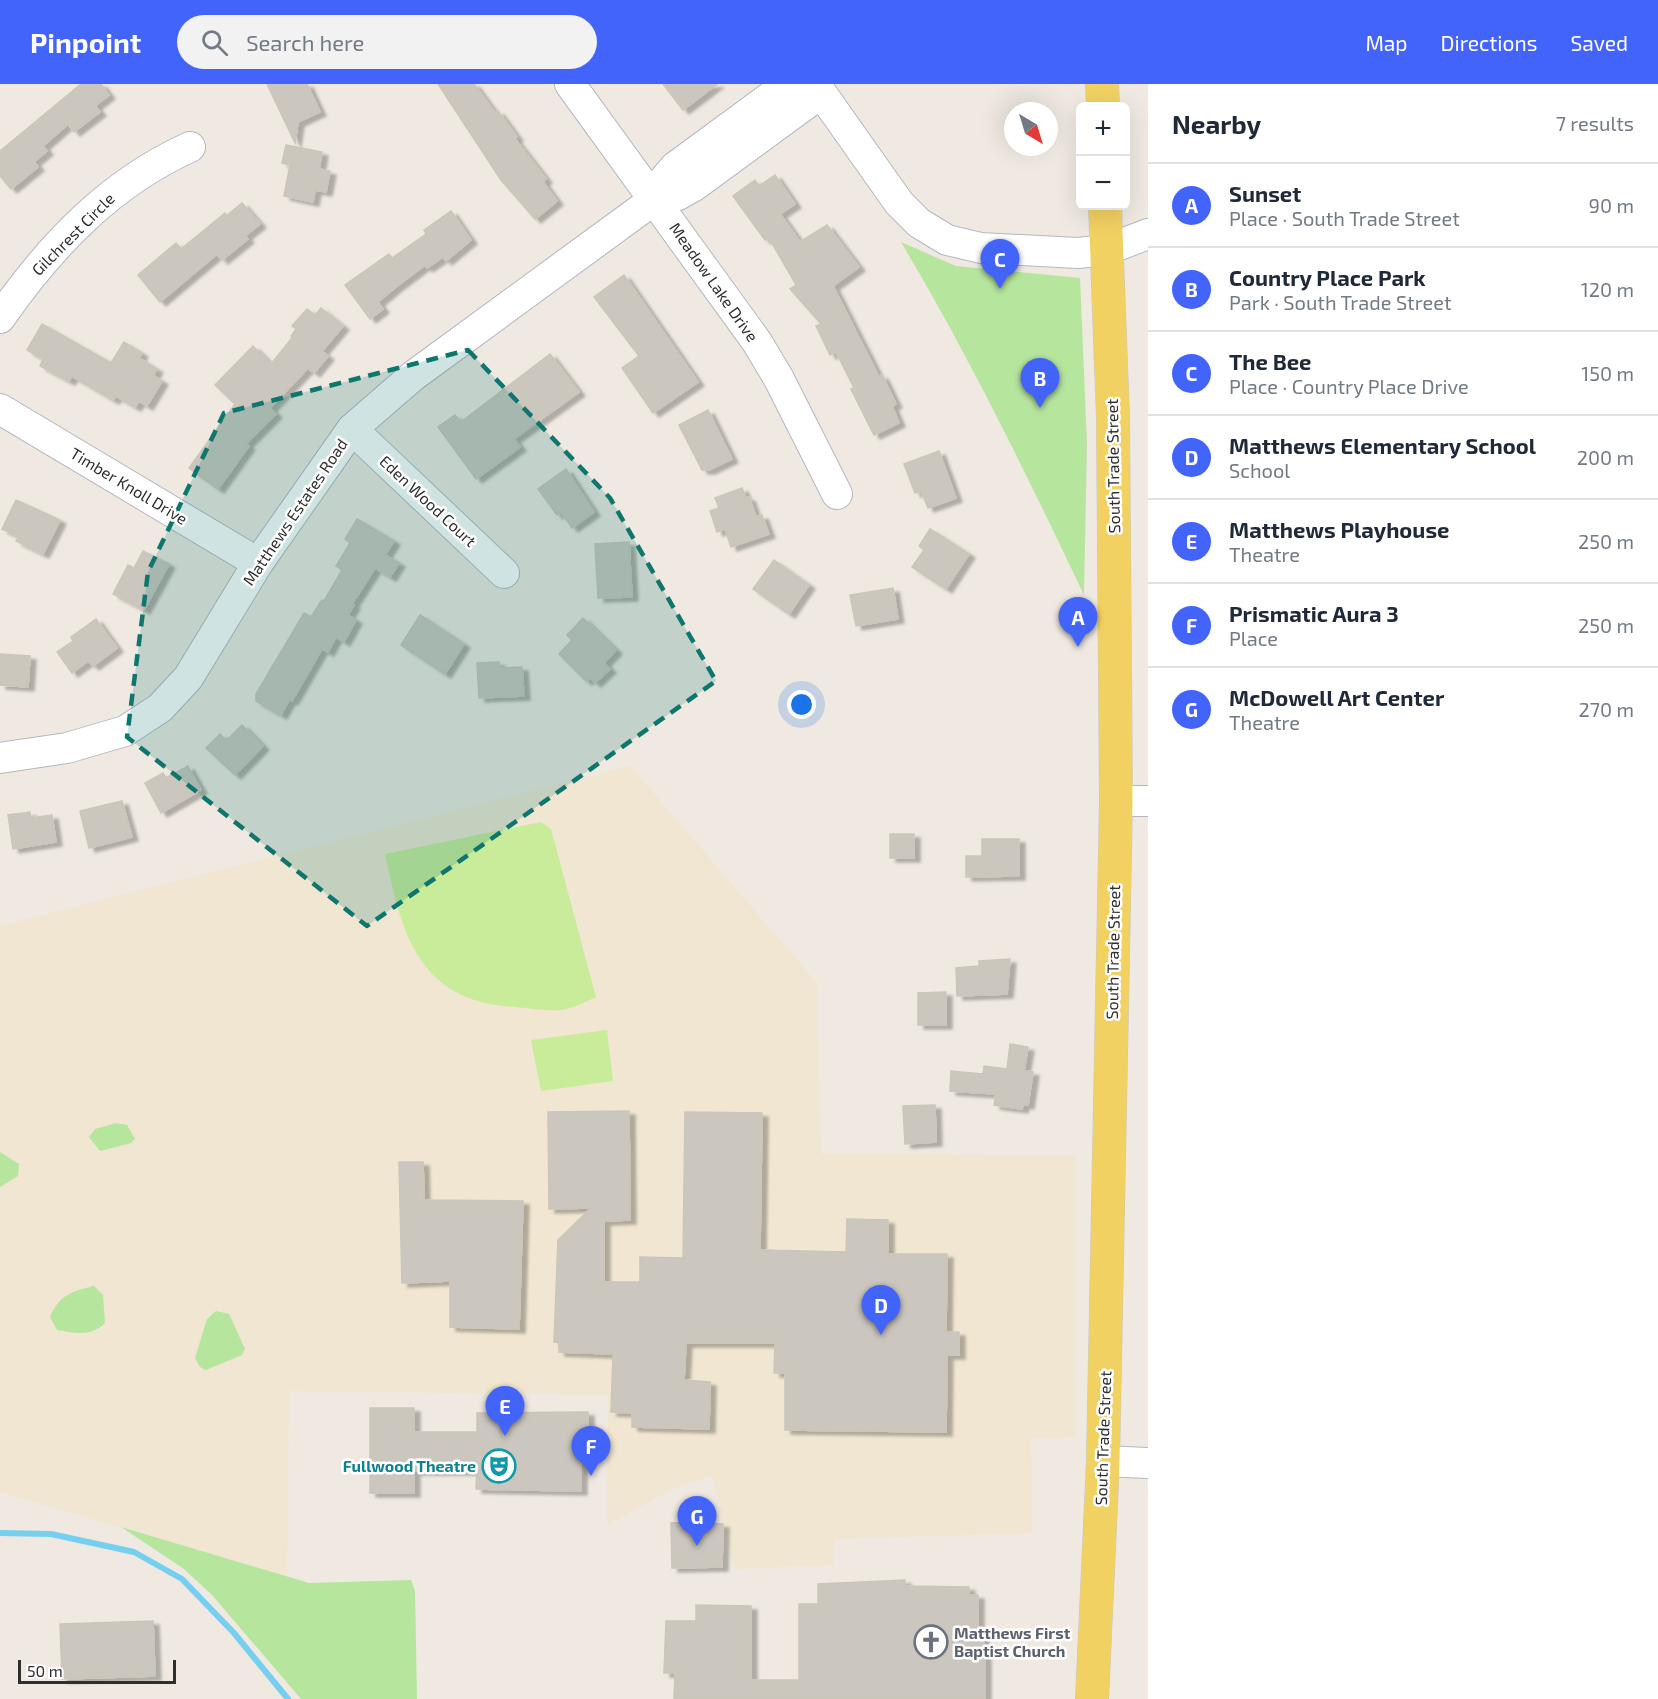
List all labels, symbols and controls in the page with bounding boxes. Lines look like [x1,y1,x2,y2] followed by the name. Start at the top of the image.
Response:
[177,15,597,69] search box
[30,25,141,59] text: Pinpoint
[198,26,231,59] icon: search
[246,29,364,55] text: Search here
[1365,30,1408,55] text: Map
[1441,30,1537,55] text: Directions
[1570,30,1628,55] text: Saved
[1004,102,1058,156] north arrow
[1076,102,1130,210] map controls
[1076,102,1130,156] button: +
[1172,108,1261,139] text: Nearby
[1556,111,1634,135] text: 7 results
[1076,156,1130,210] button: −
[1229,180,1301,206] text: Sunset
[27,188,118,279] street label: Gilchrest Circle
[1185,193,1198,217] text: A
[1589,193,1634,217] text: 90 m
[1229,206,1460,230] text: Place · South Trade Street
[666,218,763,345] street label: Meadow Lake Drive
[980,240,1020,289] pin: C
[1229,264,1426,290] text: Country Place Park
[1185,277,1198,301] text: B
[1581,277,1634,301] text: 120 m
[1229,290,1452,314] text: Park · South Trade Street
[1229,348,1312,374] text: The Bee
[1020,358,1060,408] pin: B
[1186,361,1197,385] text: C
[1581,361,1634,385] text: 150 m
[1229,374,1469,398] text: Place · Country Place Drive
[1102,399,1123,533] street label: South Trade Street
[1229,432,1536,458] text: Matthews Elementary School
[238,435,351,589] street label: Matthews Estates Road
[67,443,191,528] street label: Timber Knoll Drive
[1185,445,1198,469] text: D
[1577,445,1634,469] text: 200 m
[376,451,481,550] street label: Eden Wood Court
[1229,458,1290,482] text: School
[1229,516,1450,542] text: Matthews Playhouse
[1186,529,1197,553] text: E
[1578,529,1634,553] text: 250 m
[1229,542,1300,566] text: Theatre
[1058,598,1098,647] pin: A
[1229,600,1399,626] text: Prismatic Aura 3
[1186,613,1197,637] text: F
[1578,613,1634,637] text: 250 m
[1229,626,1278,650] text: Place
[1229,684,1444,710] text: McDowell Art Center
[787,690,816,719] your location
[1185,697,1198,721] text: G
[1578,697,1634,721] text: 270 m
[1229,710,1300,734] text: Theatre
[1102,885,1123,1019] street label: South Trade Street
[862,1286,900,1335] pin: D
[1091,1370,1114,1506] street label: South Trade Street
[486,1386,524,1436] pin: E
[572,1426,610,1476] pin: F
[481,1448,517,1484] theatre icon: Fullwood Theatre
[343,1456,476,1475] place label: Fullwood Theatre
[678,1496,716,1546] pin: G
[954,1623,1071,1660] place label: Matthews First Baptist Church
[913,1624,949,1660] church icon: Matthews First Baptist Church
[18,1657,176,1684] scale bar
[27,1661,63,1680] text: 50 m

